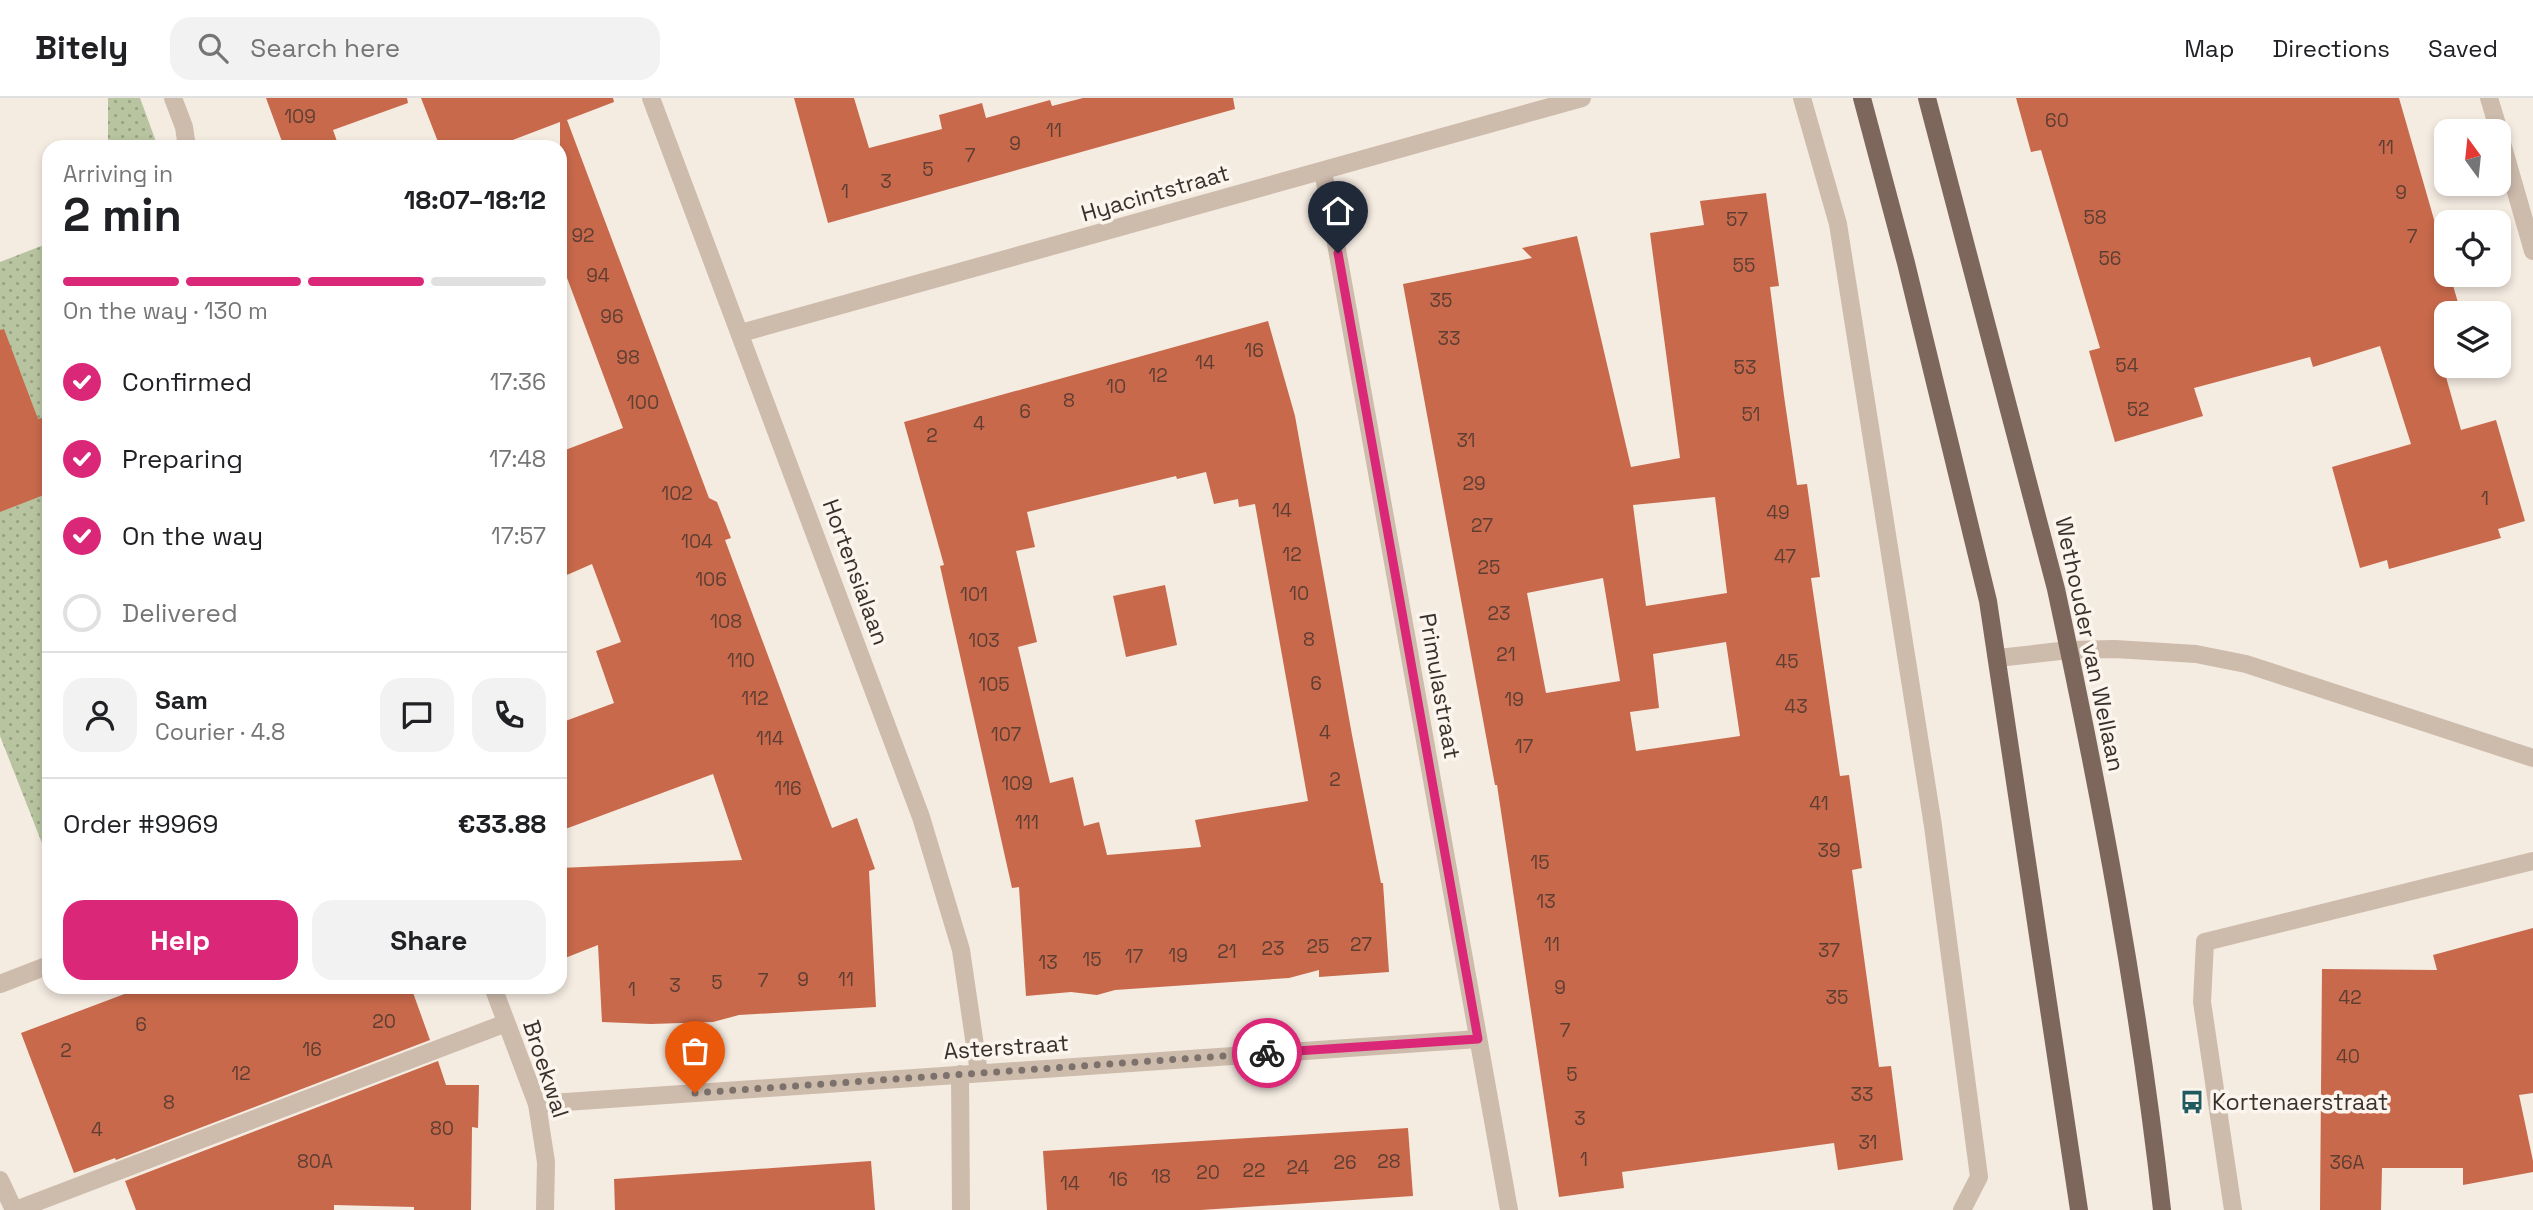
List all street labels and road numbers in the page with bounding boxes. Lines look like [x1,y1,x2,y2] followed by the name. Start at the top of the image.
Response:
[1077,158,1233,228] street label: Hyacintstraat
[816,495,896,649] street label: Hortensialaan
[2048,514,2132,774] street label: Wethouder van Wellaan
[1412,611,1468,761] street label: Primulastraat
[516,1016,576,1122] street label: Broekwal
[942,1028,1070,1066] street label: Asterstraat

